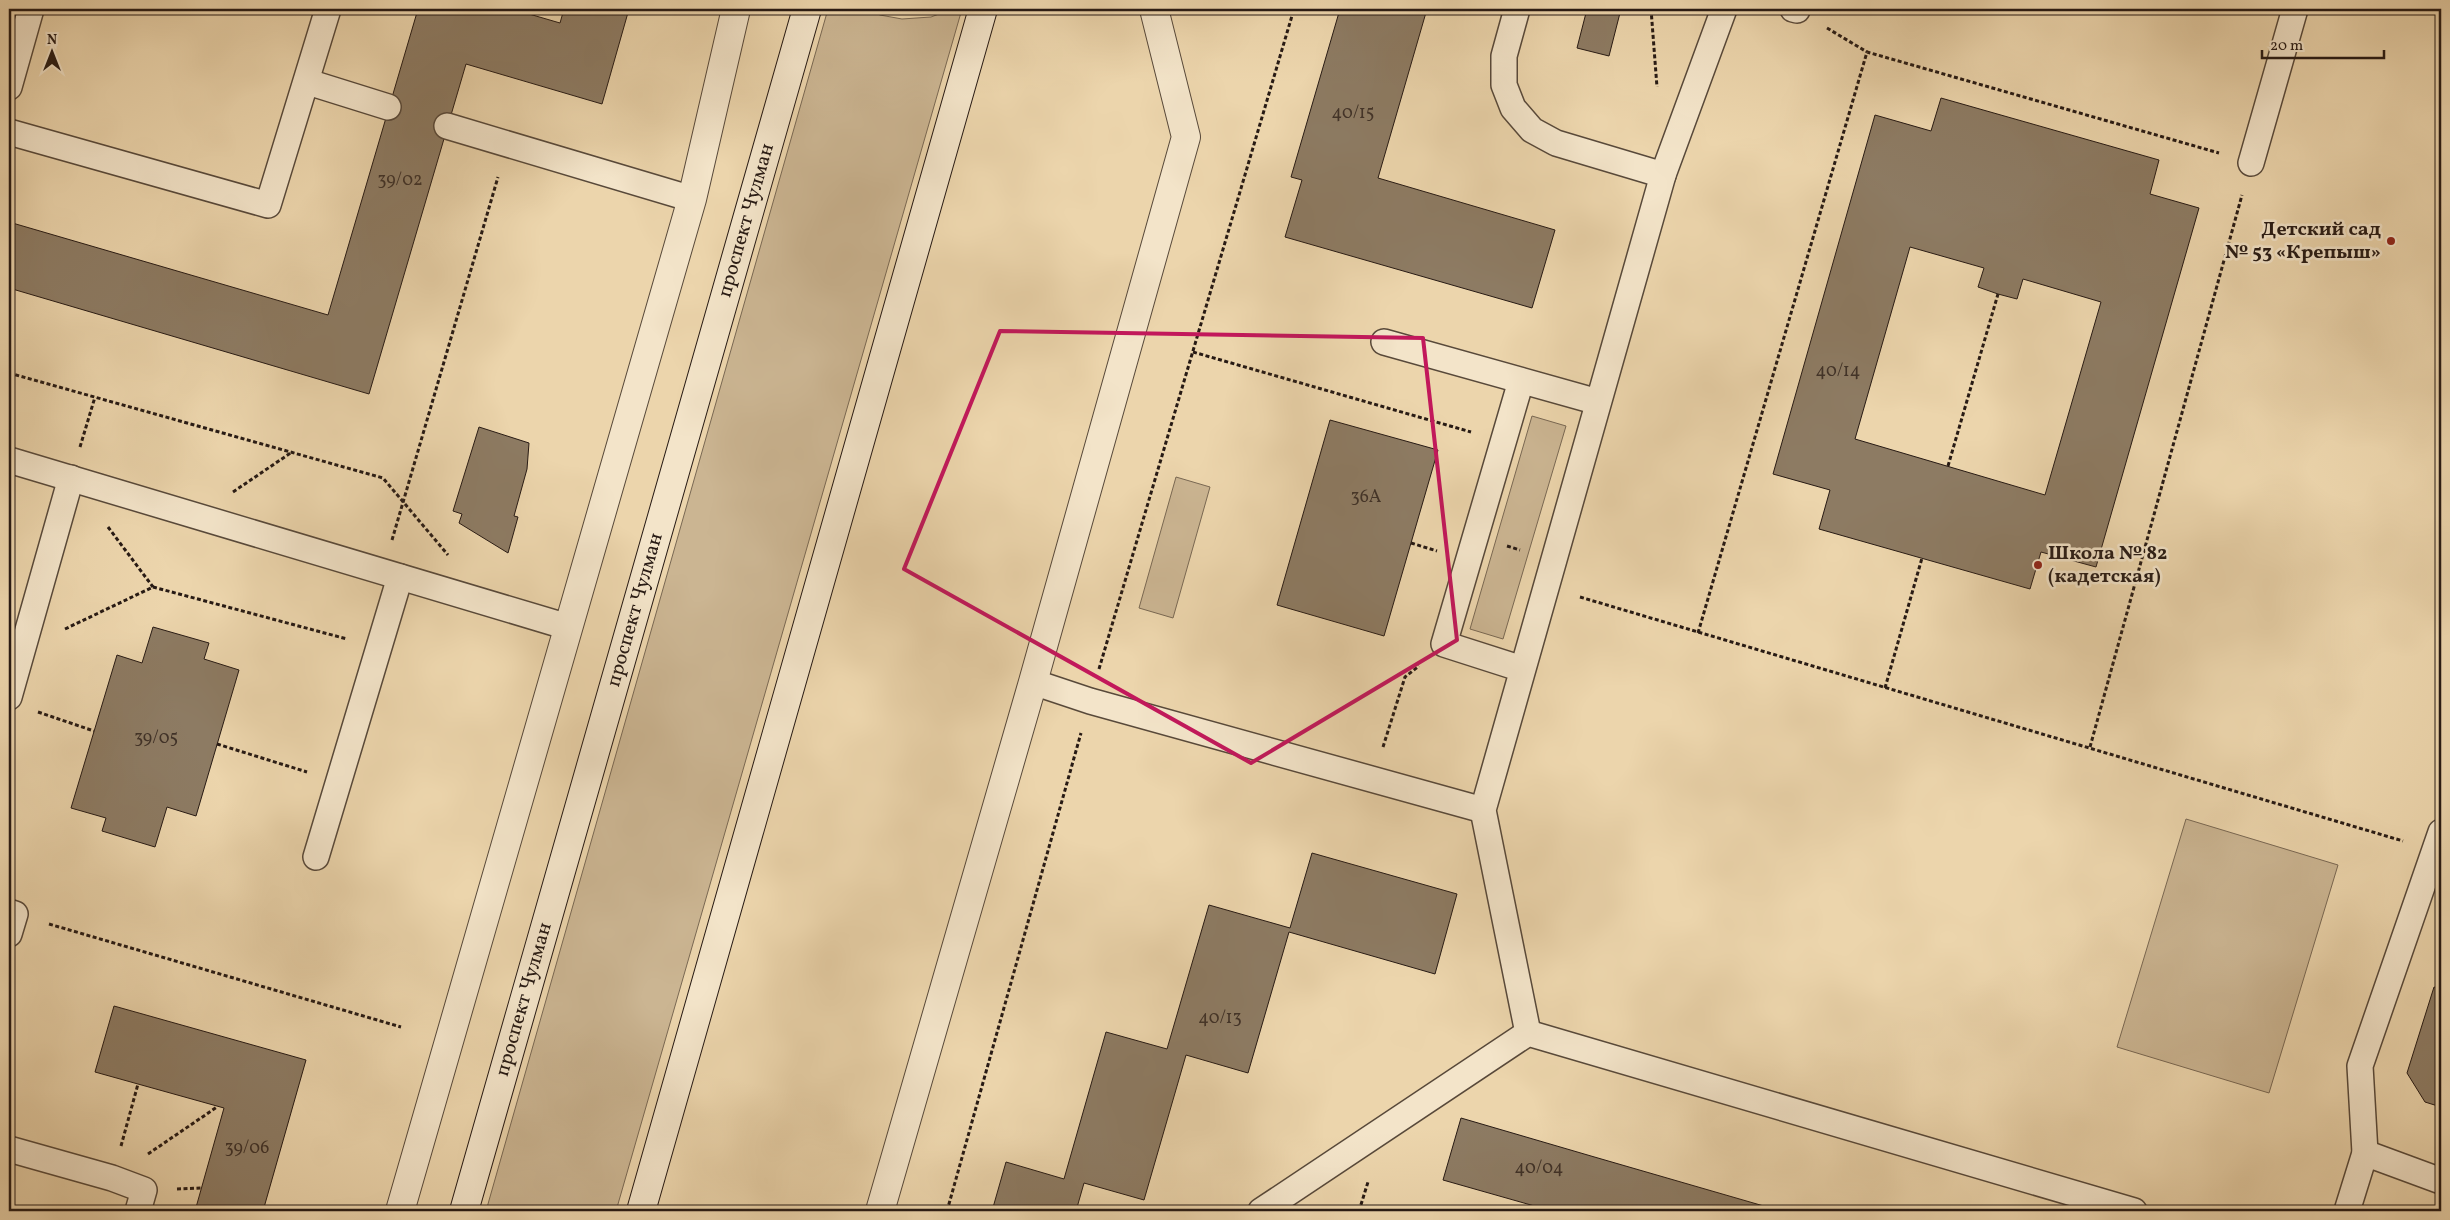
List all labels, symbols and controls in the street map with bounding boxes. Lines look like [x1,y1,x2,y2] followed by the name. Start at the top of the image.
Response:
[28,28,78,78] north arrow
[2262,28,2385,60] scale bar
[47,31,57,50] text: N
[2270,36,2303,57] text: 20 m
[1332,101,1374,126] house number: 40/15
[711,140,782,301] street label: проспект Чулман
[377,168,423,193] house number: 39/02
[2225,216,2381,267] place label: Детский сад № 53 «Крепыш»
[2385,235,2397,247] marker: Детский сад № 53 «Крепыш»
[1816,359,1860,384] house number: 40/14
[1350,485,1382,510] house number: 36А
[600,530,671,690] street label: проспект Чулман
[2048,540,2167,591] place label: Школа № 82 (кадетская)
[2032,559,2044,571] marker: Школа № 82 (кадетская)
[134,726,178,751] house number: 39/05
[489,919,560,1080] street label: проспект Чулман
[1198,1006,1242,1031] house number: 40/13
[225,1136,269,1161] house number: 39/06
[1515,1156,1563,1181] house number: 40/04

